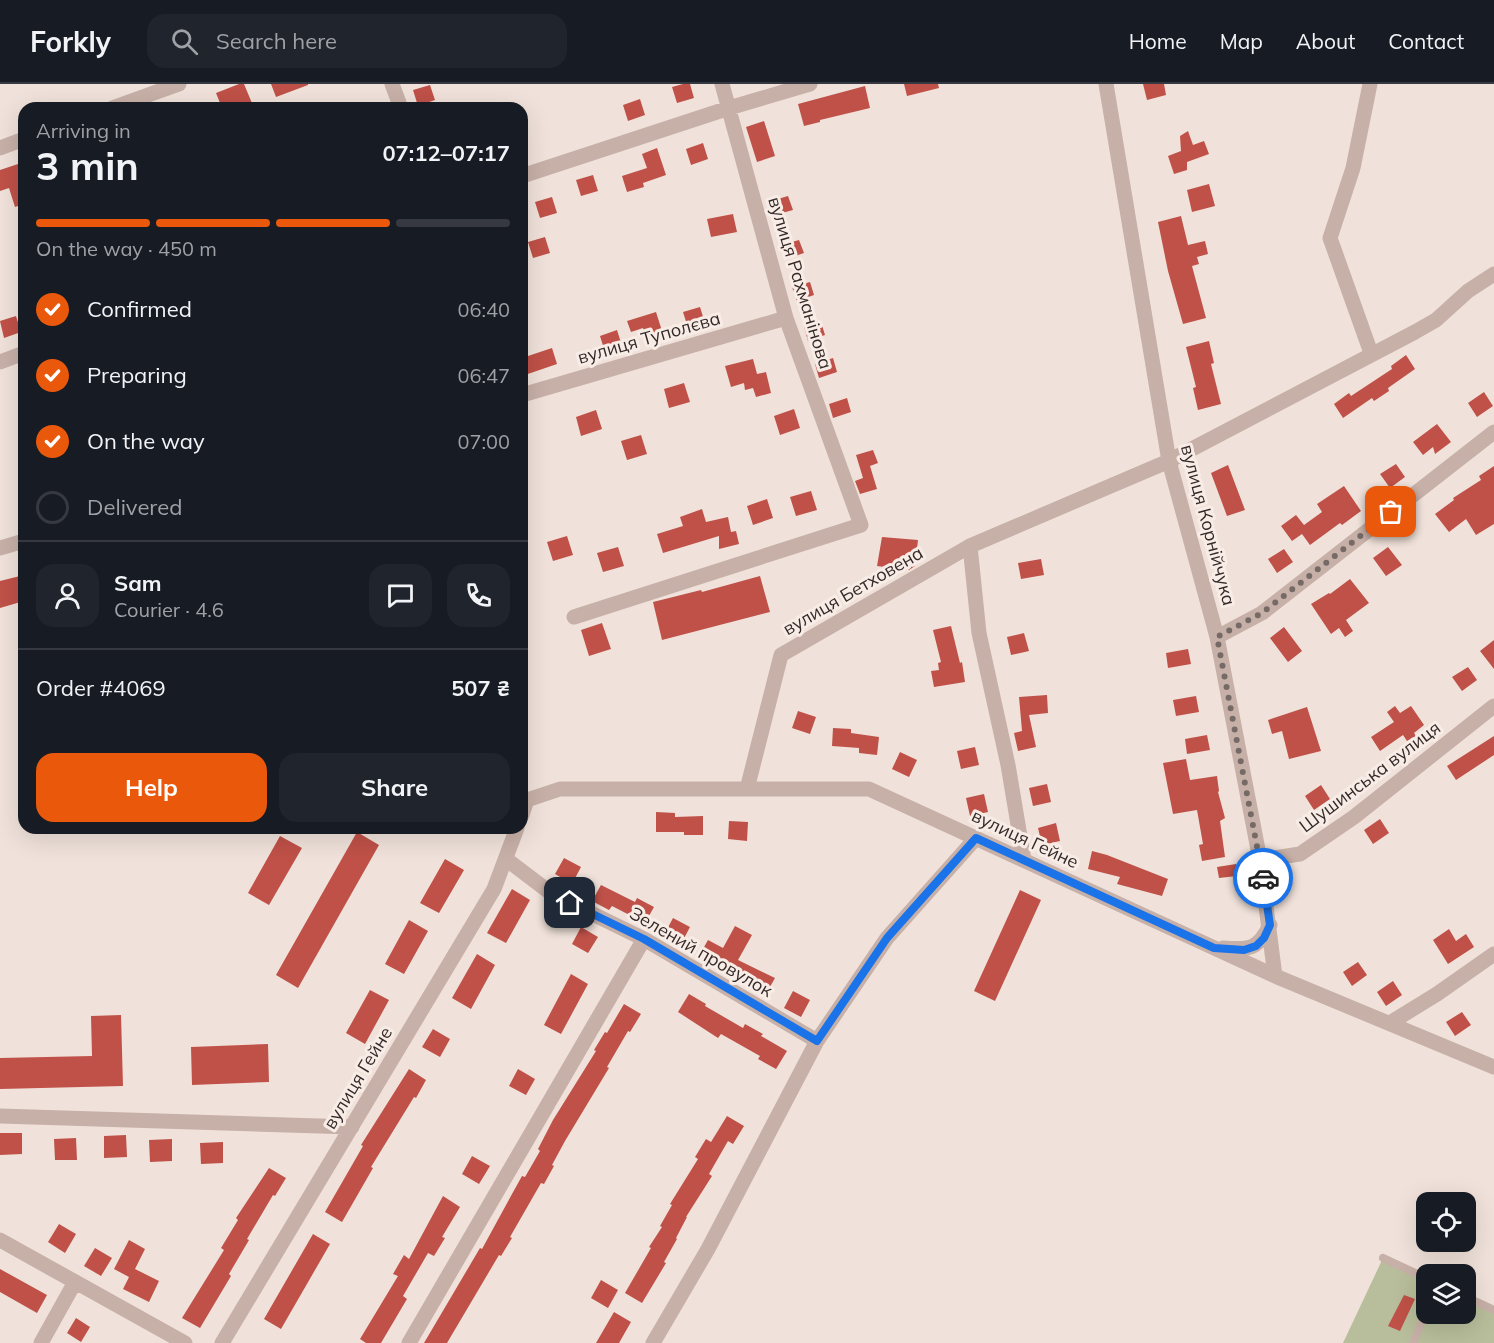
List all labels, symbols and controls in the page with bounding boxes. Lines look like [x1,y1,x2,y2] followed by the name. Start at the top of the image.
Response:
[147,14,567,68] search box
[30,24,111,59] text: Forkly
[168,25,201,58] icon: search
[216,27,337,55] text: Search here
[1129,28,1187,54] text: Home
[1220,28,1263,54] text: Map
[1296,28,1355,54] text: About
[1388,28,1464,54] text: Contact
[36,118,131,143] text: Arriving in
[382,139,510,167] text: 07:12–07:17
[36,141,139,190] text: 3 min
[763,194,838,372] street label: вулиця Рахманінова
[36,236,217,261] text: On the way · 450 m
[36,293,69,326] icon: check
[87,295,192,323] text: Confirmed
[457,297,510,322] text: 06:40
[575,306,723,369] street label: вулиця Туполєва
[36,359,69,392] icon: check
[87,361,187,389] text: Preparing
[457,363,510,388] text: 06:47
[36,425,69,458] icon: check
[87,427,205,455] text: On the way
[457,429,510,454] text: 07:00
[1176,442,1241,608] street label: вулиця Корнійчука
[1365,486,1416,537] pin
[87,493,182,521] text: Delivered
[1374,495,1407,528] icon: bag
[778,541,927,640] street label: вулиця Бетховена
[36,564,99,627] button: person
[369,564,432,627] button: chat
[447,564,510,627] button: phone
[114,569,162,597] text: Sam
[114,597,224,622] text: Courier · 4.6
[36,674,166,702] text: Order #4069
[451,674,510,702] text: 507 ₴
[1294,716,1445,837] street label: Шушинська вулиця
[36,753,267,822] button: Help
[279,753,510,822] button: Share
[968,804,1082,873] street label: вулиця Гейне
[1233,848,1293,908] courier
[1247,862,1280,895] icon: car
[544,877,595,928] pin
[553,886,586,919] icon: home
[626,901,777,1002] street label: Зелений провулок
[318,1022,397,1133] street label: вулиця Гейне
[1416,1192,1476,1324] map controls
[1416,1192,1476,1252] button: locate
[1416,1264,1476,1324] button: layers

